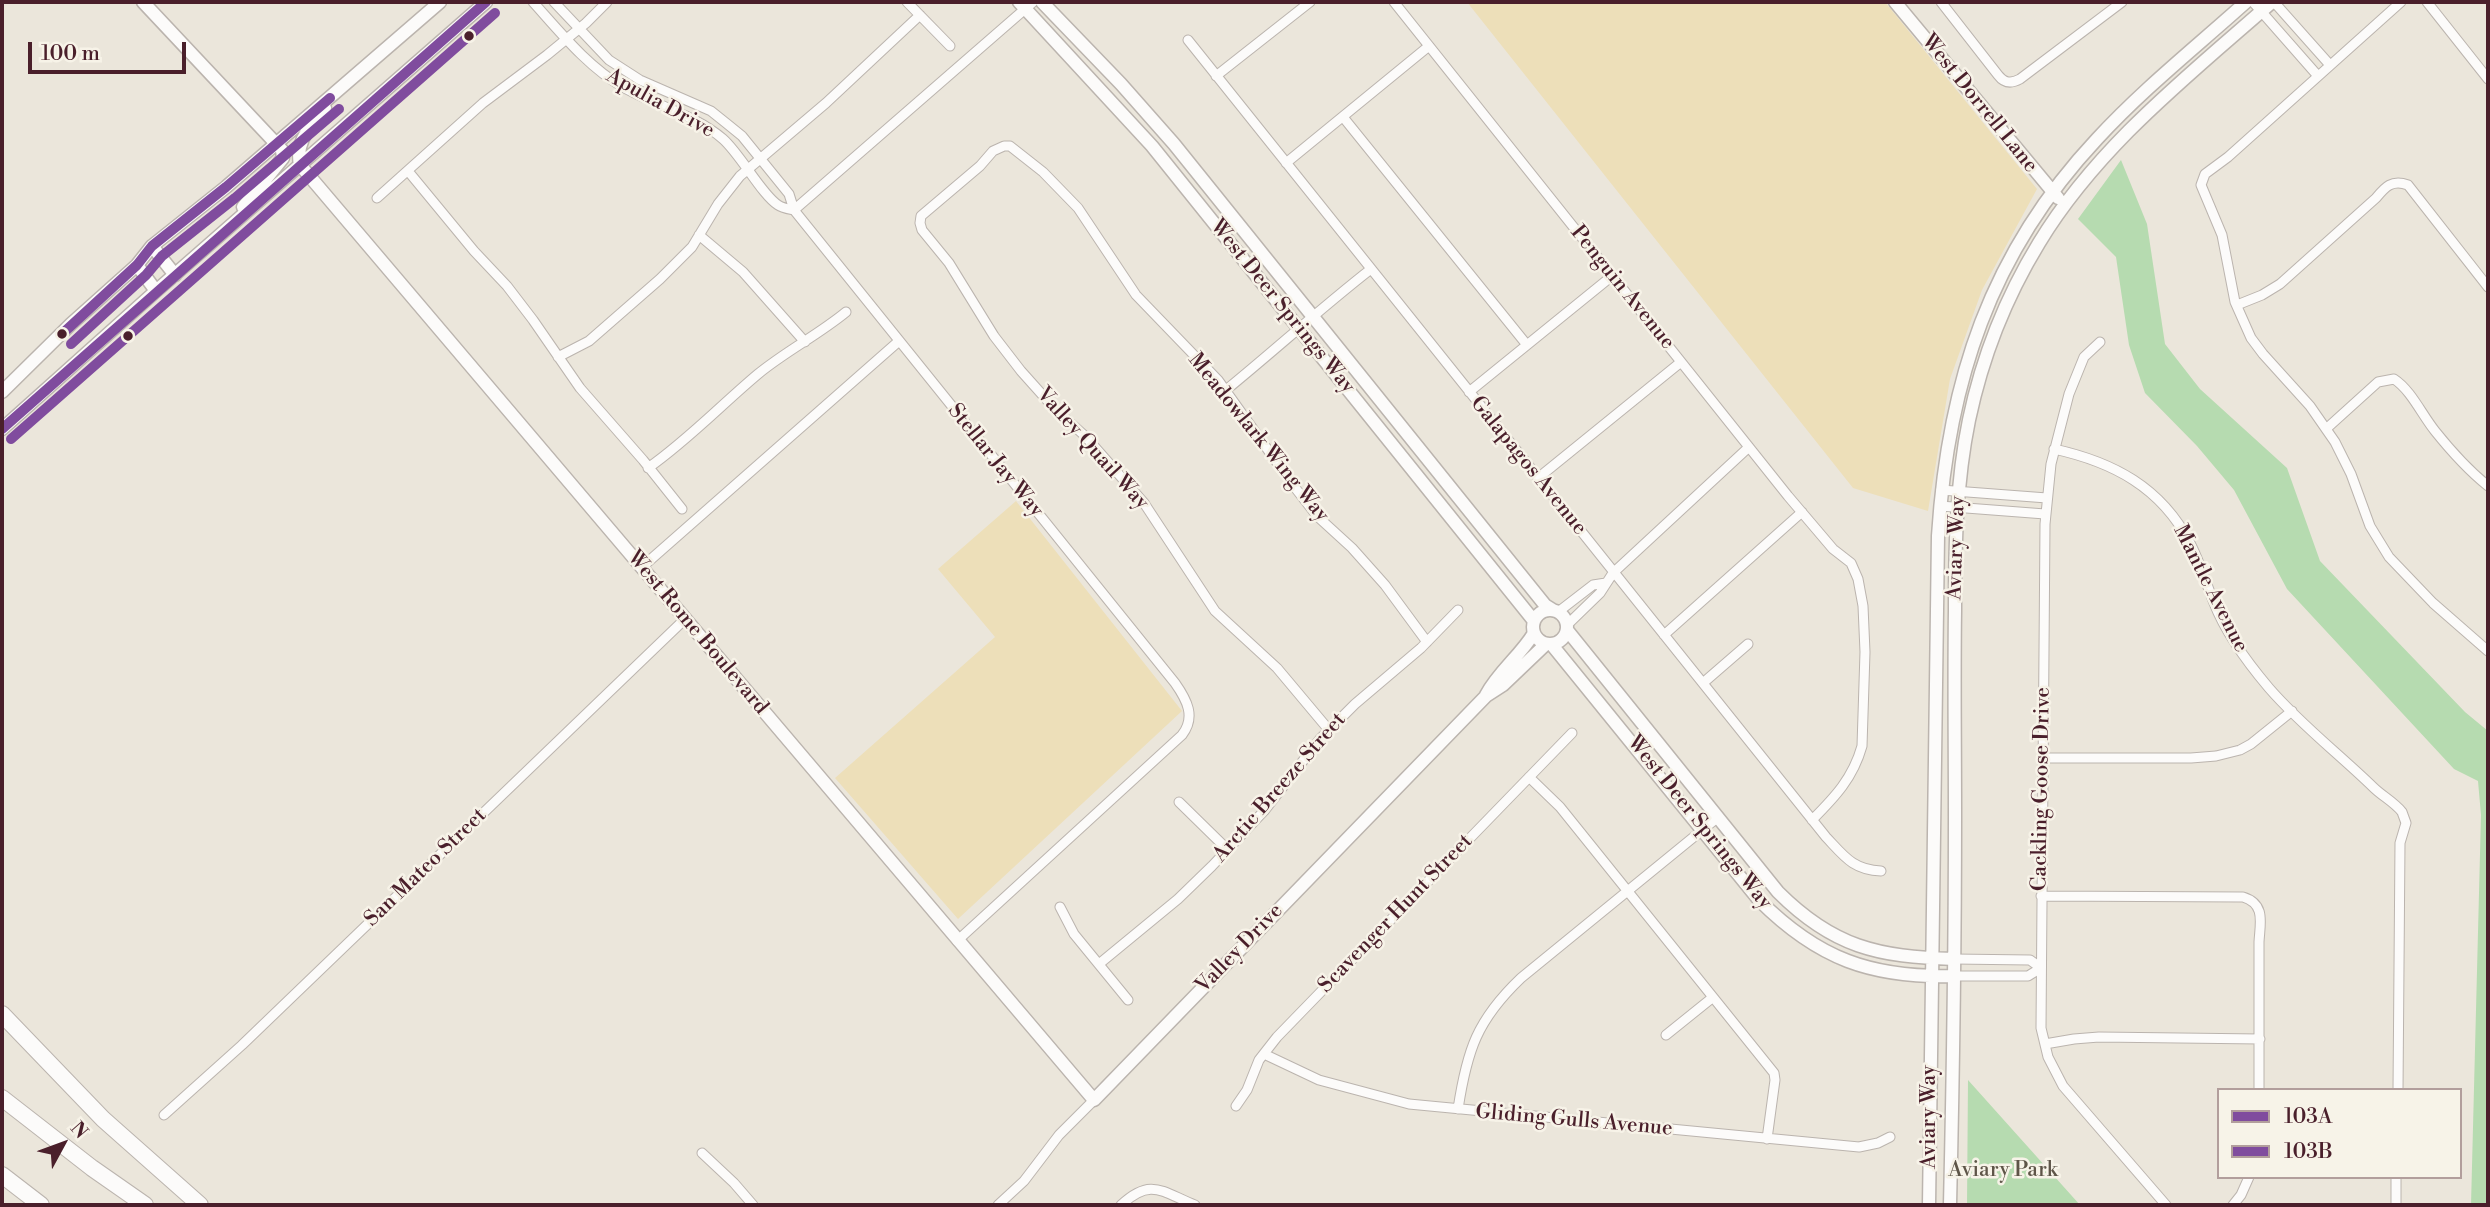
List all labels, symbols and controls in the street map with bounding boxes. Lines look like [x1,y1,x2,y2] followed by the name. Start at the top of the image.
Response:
[32,28,189,72] scale bar
[462,29,476,43] unlabelled marker
[1915,30,2043,178] street label: West Dorrell Lane
[41,41,100,67] text: 100 m
[601,64,719,144] street label: Apulia Drive
[1204,215,1360,399] street label: West Deer Springs Way
[1564,221,1680,355] street label: Penguin Avenue
[55,327,69,341] unlabelled marker
[121,329,135,343] unlabelled marker
[1182,349,1334,527] street label: Meadowlark Wing Way
[1030,383,1154,515] street label: Valley Quail Way
[1464,392,1592,540] street label: Galapagos Avenue
[942,399,1048,523] street label: Stellar Jay Way
[1943,496,1971,600] street label: Aviary Way
[2167,521,2253,657] street label: Mantle Avenue
[621,546,773,720] street label: West Rome Boulevard
[2028,687,2056,891] street label: Cackling Goose Drive
[1208,708,1352,868] street label: Arctic Breeze Street
[1621,731,1777,915] street label: West Deer Springs Way
[360,803,492,933] street label: San Mateo Street
[1314,829,1478,999] street label: Scavenger Hunt Street
[1191,899,1289,999] street label: Valley Drive
[1917,1065,1943,1169] street label: Aviary Way
[2217,1088,2462,1179] legend
[1474,1100,1674,1142] street label: Gliding Gulls Avenue
[2284,1104,2332,1130] text: 103A
[28,1109,98,1179] north arrow
[65,1117,93,1144] text: N
[2284,1139,2333,1165] text: 103B
[1948,1158,2058,1184] park label: Aviary Park

